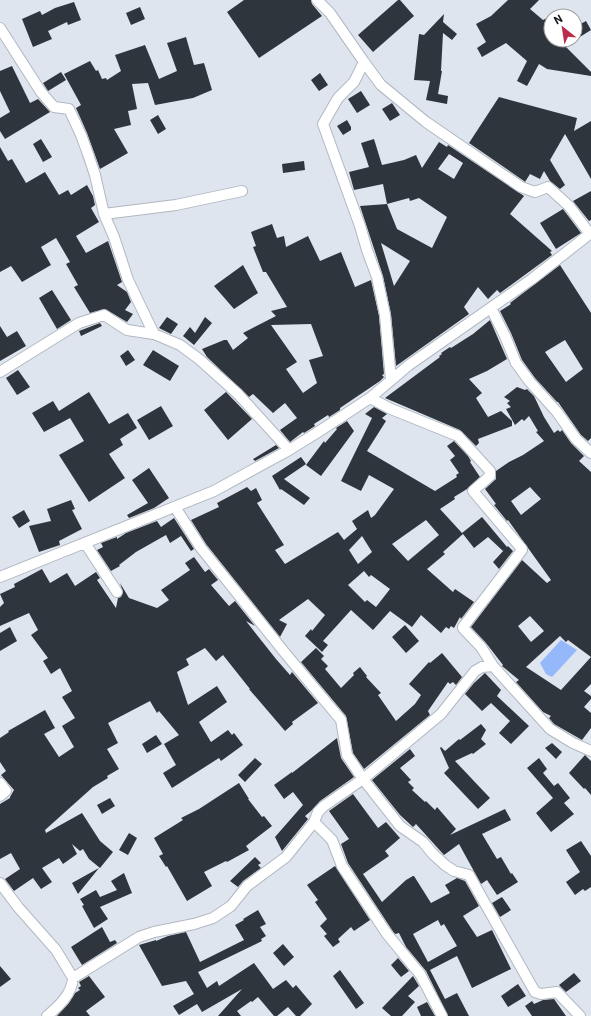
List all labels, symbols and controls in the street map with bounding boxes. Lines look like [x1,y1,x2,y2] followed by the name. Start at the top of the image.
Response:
[543,8,583,48] north arrow
[552,12,565,27] text: N

